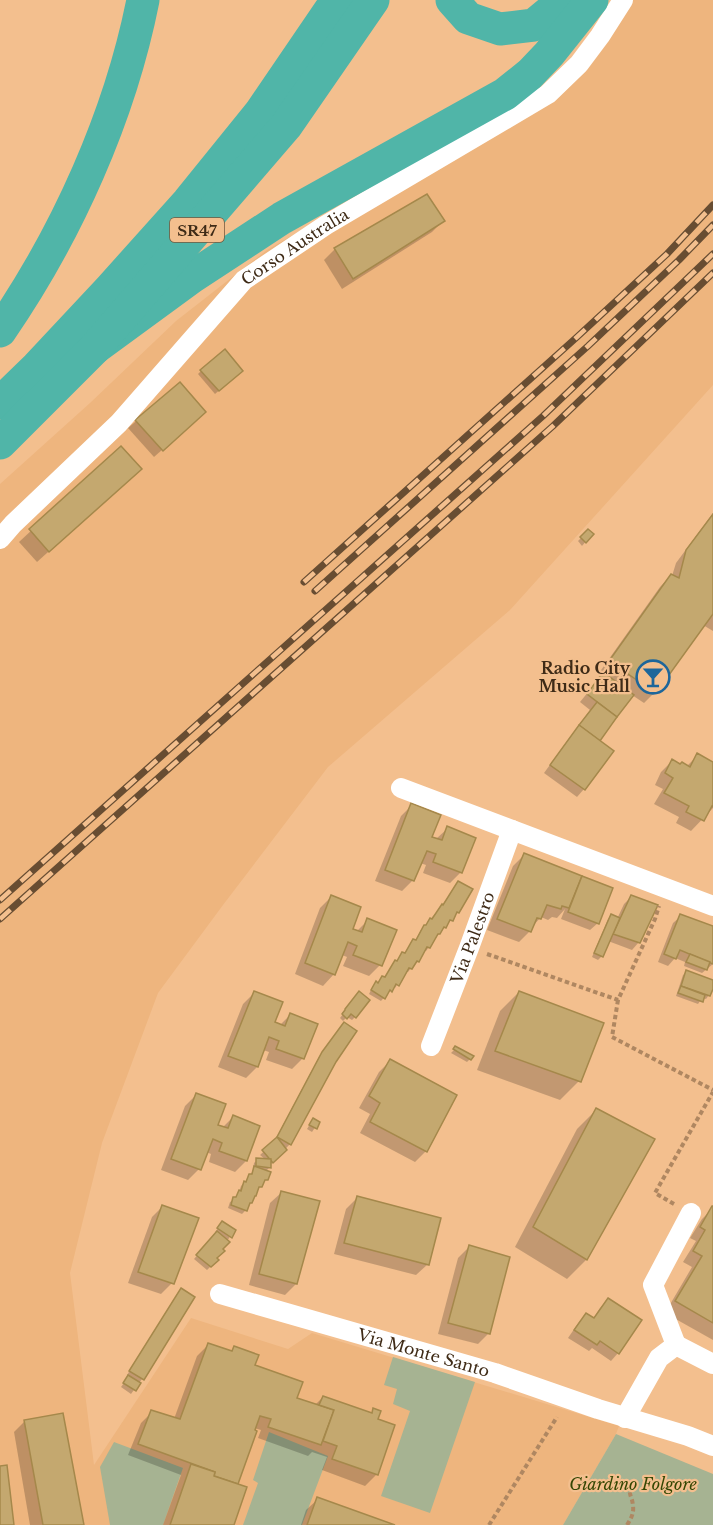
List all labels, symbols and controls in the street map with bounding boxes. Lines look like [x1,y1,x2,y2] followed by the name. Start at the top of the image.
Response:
[237,204,352,289] street label: Corso Australia
[170,218,224,242] road number: SR47
[538,658,631,696] place label: Radio City Music Hall
[635,659,671,695] bar icon: Radio City Music Hall
[446,889,499,987] street label: Via Palestro
[355,1324,492,1381] street label: Via Monte Santo
[569,1474,698,1494] park label: Giardino Folgore

